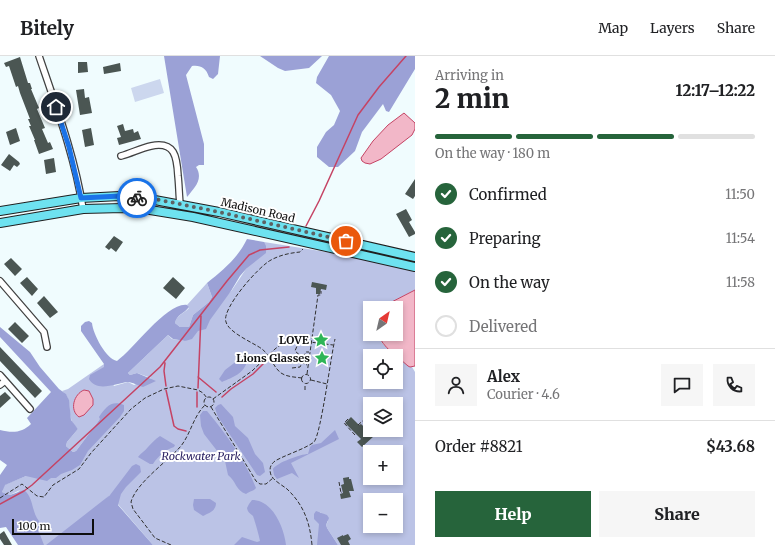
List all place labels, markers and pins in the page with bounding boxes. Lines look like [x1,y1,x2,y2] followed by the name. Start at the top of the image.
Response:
[39,90,73,124] pin
[329,224,363,258] pin
[312,331,330,349] place icon: LOVE
[279,333,310,347] place label: LOVE
[313,349,331,367] place icon: Lions Glasses
[236,351,310,365] place label: Lions Glasses

